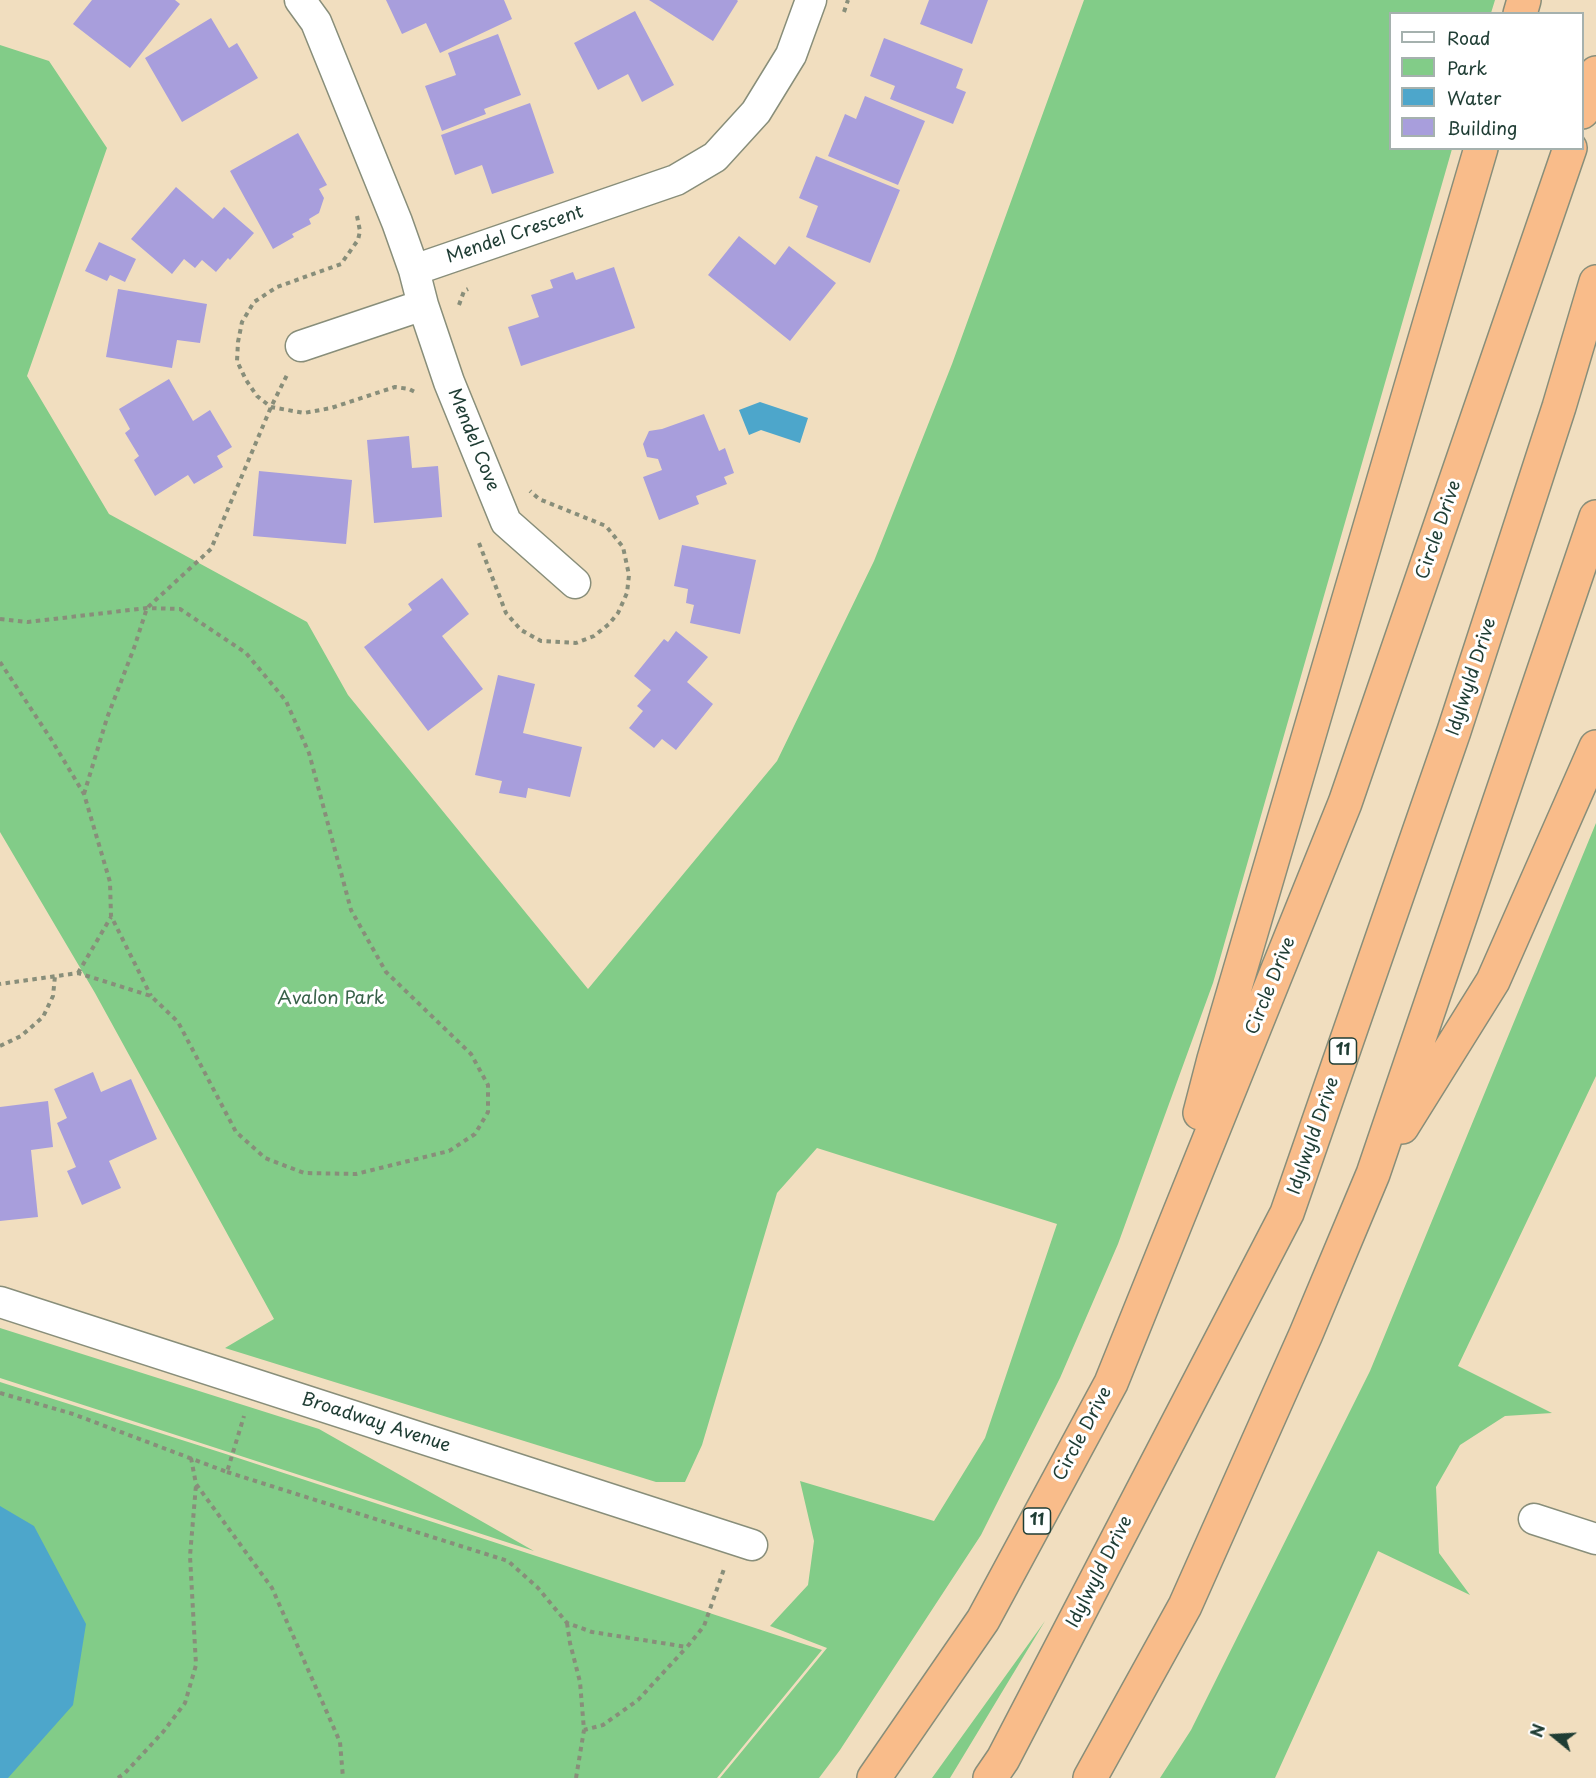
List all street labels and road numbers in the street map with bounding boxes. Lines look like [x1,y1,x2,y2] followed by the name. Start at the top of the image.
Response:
[444,201,586,269] street label: Mendel Crescent
[443,385,503,495] street label: Mendel Cove
[1412,478,1466,582] street label: Circle Drive
[1443,615,1501,739] street label: Idylwyld Drive
[1242,934,1300,1038] street label: Circle Drive
[1330,1038,1356,1064] road number: 11
[1284,1074,1344,1198] street label: Idylwyld Drive
[1049,1383,1117,1485] street label: Circle Drive
[299,1389,453,1457] street label: Broadway Avenue
[1024,1508,1050,1534] road number: 11
[1063,1512,1137,1632] street label: Idylwyld Drive

